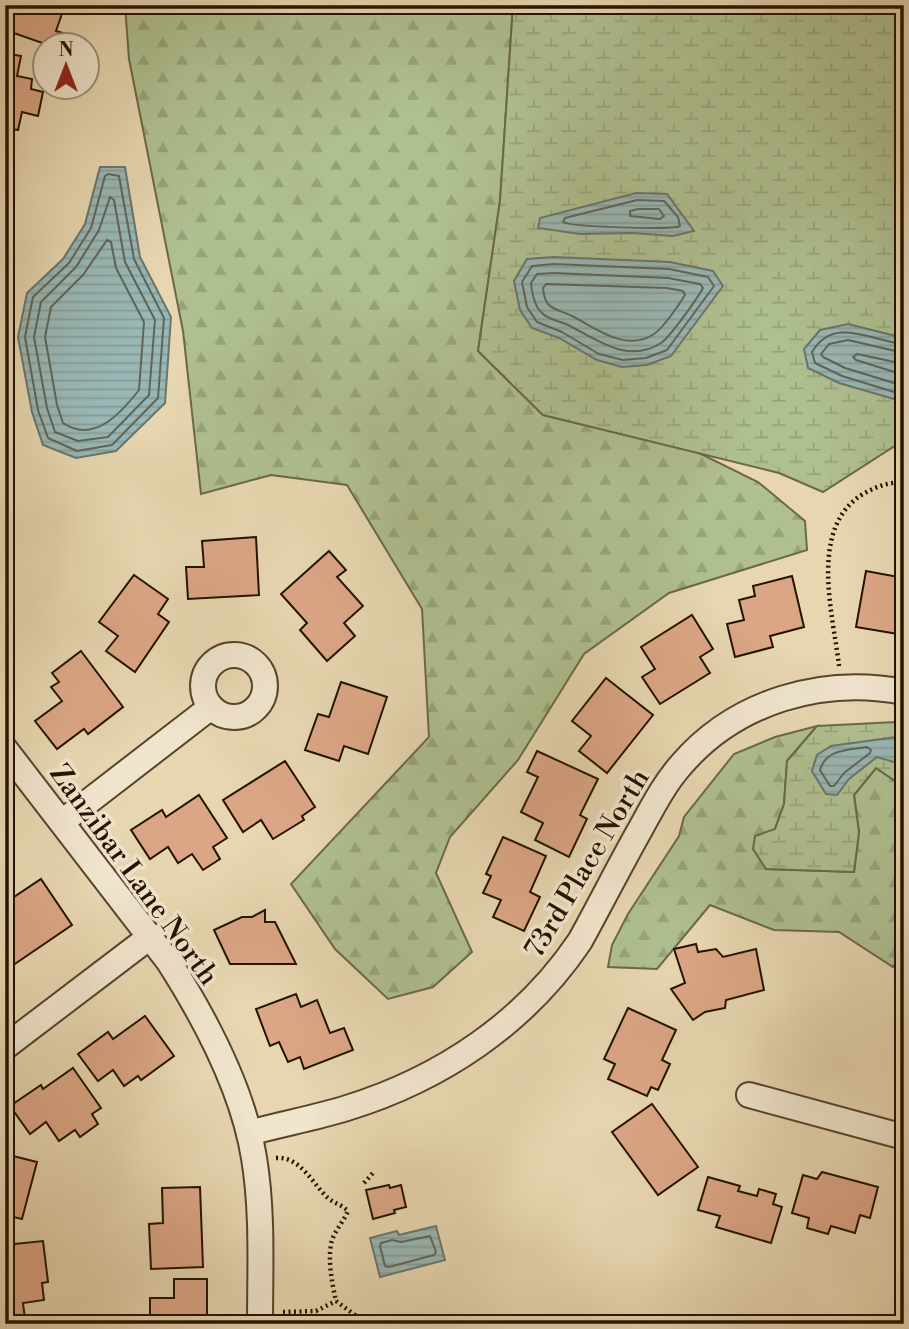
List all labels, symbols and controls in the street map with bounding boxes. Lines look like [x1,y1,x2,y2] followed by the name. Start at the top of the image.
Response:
[32,32,102,102] north arrow
[58,38,74,62] text: N
[42,757,226,993] street label: Zanzibar Lane North
[517,763,658,965] street label: 73rd Place North

